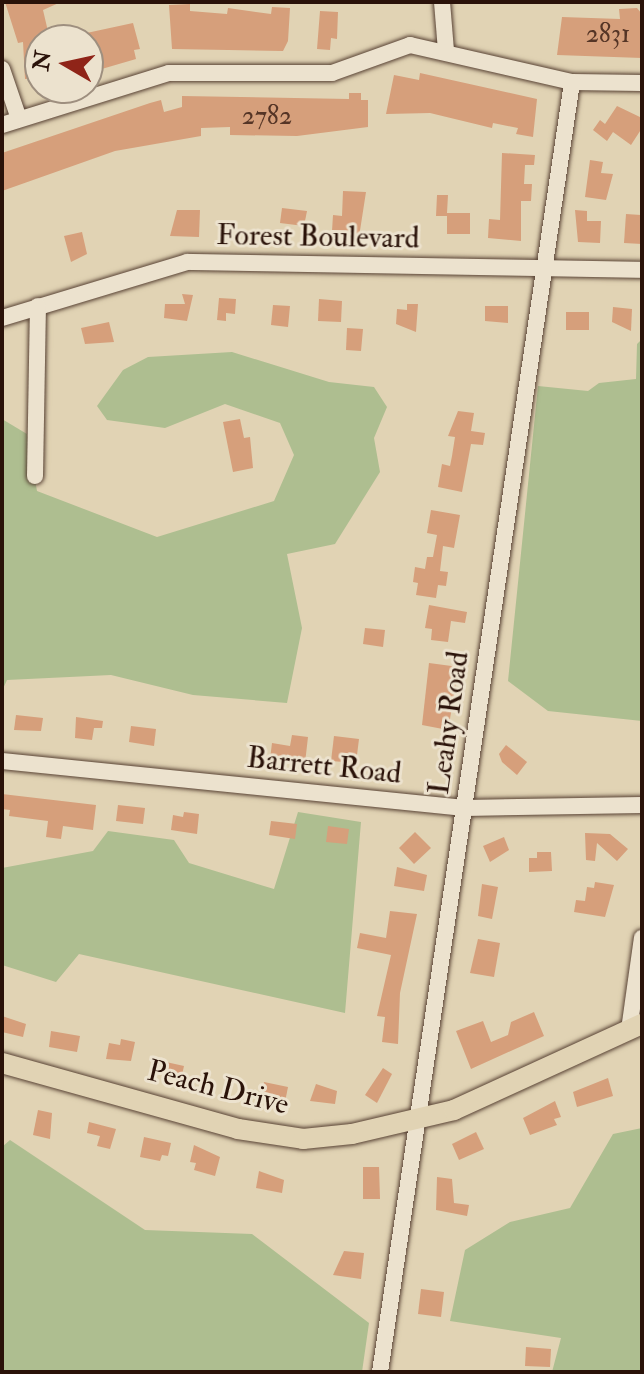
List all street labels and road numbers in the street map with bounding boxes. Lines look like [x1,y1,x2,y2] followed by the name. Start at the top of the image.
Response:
[216,217,420,257] street label: Forest Boulevard
[421,649,477,797] street label: Leahy Road
[245,740,403,792] street label: Barrett Road
[144,1053,292,1123] street label: Peach Drive

